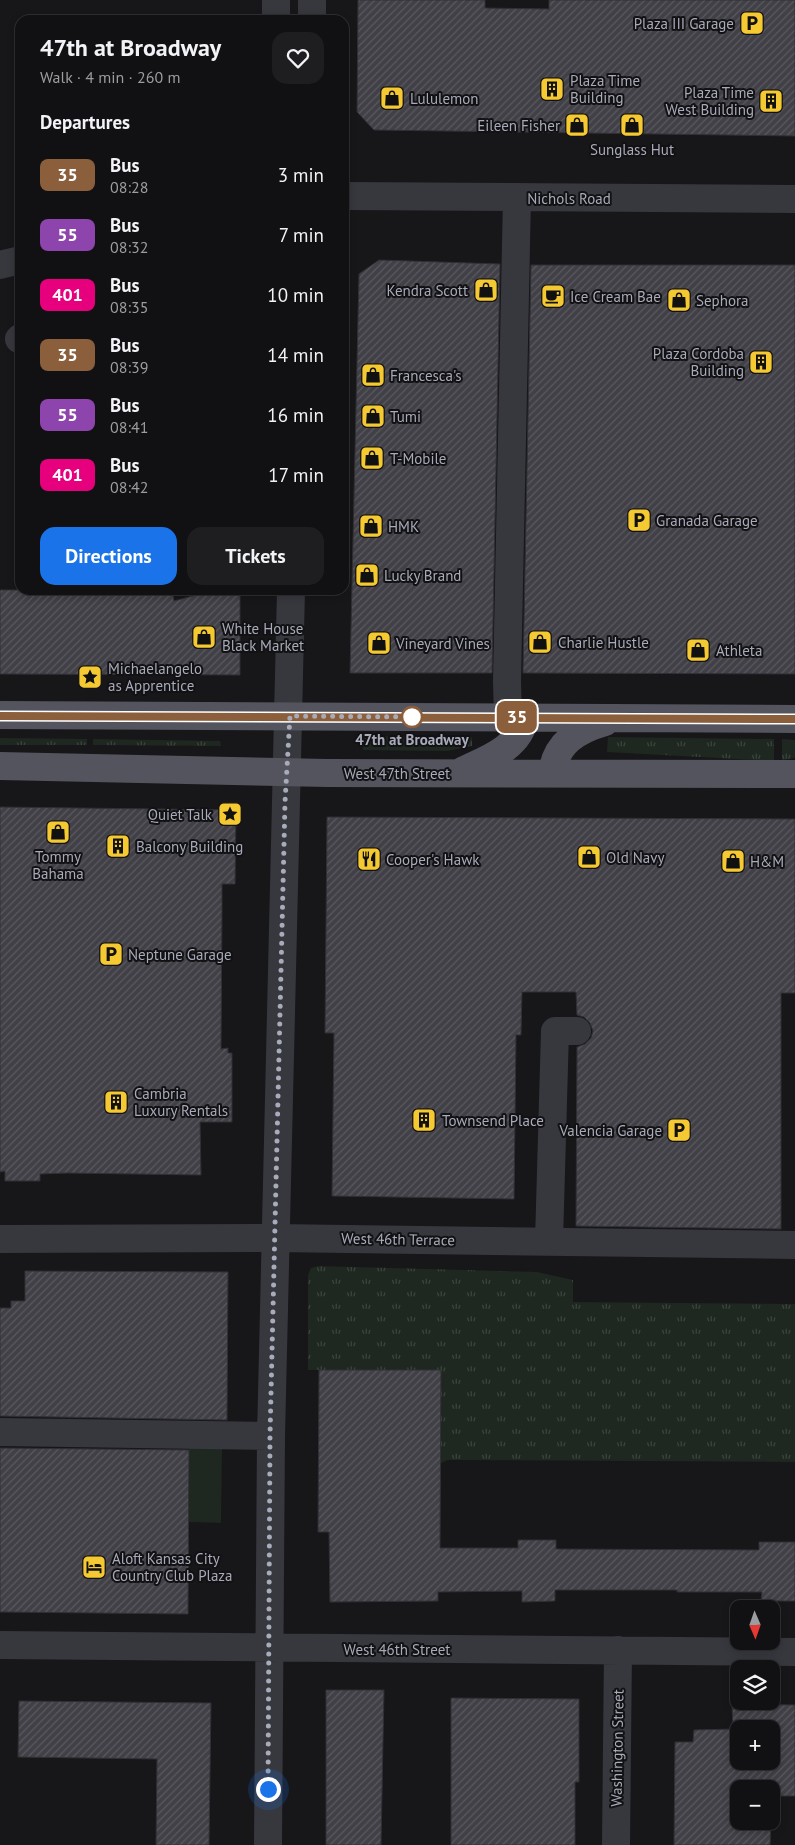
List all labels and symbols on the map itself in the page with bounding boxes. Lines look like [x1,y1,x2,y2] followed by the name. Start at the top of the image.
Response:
[739,10,765,36] parking icon: Plaza III Garage
[634,14,734,33] place label: Plaza III Garage
[570,71,640,107] place label: Plaza Time Building
[539,76,565,102] building icon: Plaza Time Building
[666,83,754,119] place label: Plaza Time West Building
[379,85,405,111] shop icon: Lululemon
[758,88,784,114] building icon: Plaza Time West Building
[410,89,478,108] place label: Lululemon
[564,112,590,138] shop icon: Eileen Fisher
[619,112,645,138] shop icon: Sunglass Hut
[477,116,560,135] place label: Eileen Fisher
[590,140,674,159] place label: Sunglass Hut
[527,189,611,208] street label: Nichols Road
[473,277,499,303] shop icon: Kendra Scott
[387,281,468,300] place label: Kendra Scott
[540,283,566,309] cafe icon: Ice Cream Bae
[570,287,661,306] place label: Ice Cream Bae
[666,287,692,313] shop icon: Sephora
[696,291,749,310] place label: Sephora
[653,344,744,380] place label: Plaza Cordoba Building
[748,349,774,375] building icon: Plaza Cordoba Building
[360,362,386,388] shop icon: Francesca's
[390,366,462,385] place label: Francesca's
[360,403,386,429] shop icon: Tumi
[390,407,421,426] place label: Tumi
[359,445,385,471] shop icon: T-Mobile
[390,449,447,468] place label: T-Mobile
[626,507,652,533] parking icon: Granada Garage
[656,511,758,530] place label: Granada Garage
[358,513,384,539] shop icon: HMK
[388,517,419,536] place label: HMK
[354,562,380,588] shop icon: Lucky Brand
[384,566,461,585] place label: Lucky Brand
[222,619,304,655] place label: White House Black Market
[191,624,217,650] shop icon: White House Black Market
[527,629,553,655] shop icon: Charlie Hustle
[366,630,392,656] shop icon: Vineyard Vines
[558,633,649,652] place label: Charlie Hustle
[395,634,490,653] place label: Vineyard Vines
[685,637,711,663] shop icon: Athleta
[716,641,762,660] place label: Athleta
[108,659,202,695] place label: Michaelangelo as Apprentice
[77,664,103,690] place icon: Michaelangelo as Apprentice
[494,701,540,733] line badge: 35
[401,706,423,728] marker: 47th at Broadway
[355,730,469,749] place label: 47th at Broadway
[344,764,450,783] street label: West 47th Street
[217,801,243,827] place icon: Quiet Talk
[148,805,213,824] place label: Quiet Talk
[45,819,71,845] shop icon: Tommy Bahama
[105,833,131,859] building icon: Balcony Building
[136,837,243,856] place label: Balcony Building
[576,844,602,870] shop icon: Old Navy
[356,846,382,872] restaurant icon: Cooper's Hawk
[32,847,84,883] place label: Tommy Bahama
[606,848,665,867] place label: Old Navy
[720,848,746,874] shop icon: H&M
[386,850,480,869] place label: Cooper's Hawk
[750,852,784,871] place label: H&M
[98,941,124,967] parking icon: Neptune Garage
[128,945,232,964] place label: Neptune Garage
[134,1084,228,1120] place label: Cambria Luxury Rentals
[103,1089,129,1115] building icon: Cambria Luxury Rentals
[411,1107,437,1133] building icon: Townsend Place
[442,1111,544,1130] place label: Townsend Place
[666,1117,692,1143] parking icon: Valencia Garage
[559,1121,662,1140] place label: Valencia Garage
[341,1229,455,1249] street label: West 46th Terrace
[112,1549,233,1585] place label: Aloft Kansas City Country Club Plaza
[81,1554,107,1580] hotel icon: Aloft Kansas City Country Club Plaza
[730,1600,780,1650] north arrow
[344,1640,450,1659] street label: West 46th Street
[606,1689,628,1807] street label: Washington Street
[256,1777,281,1802] your location

